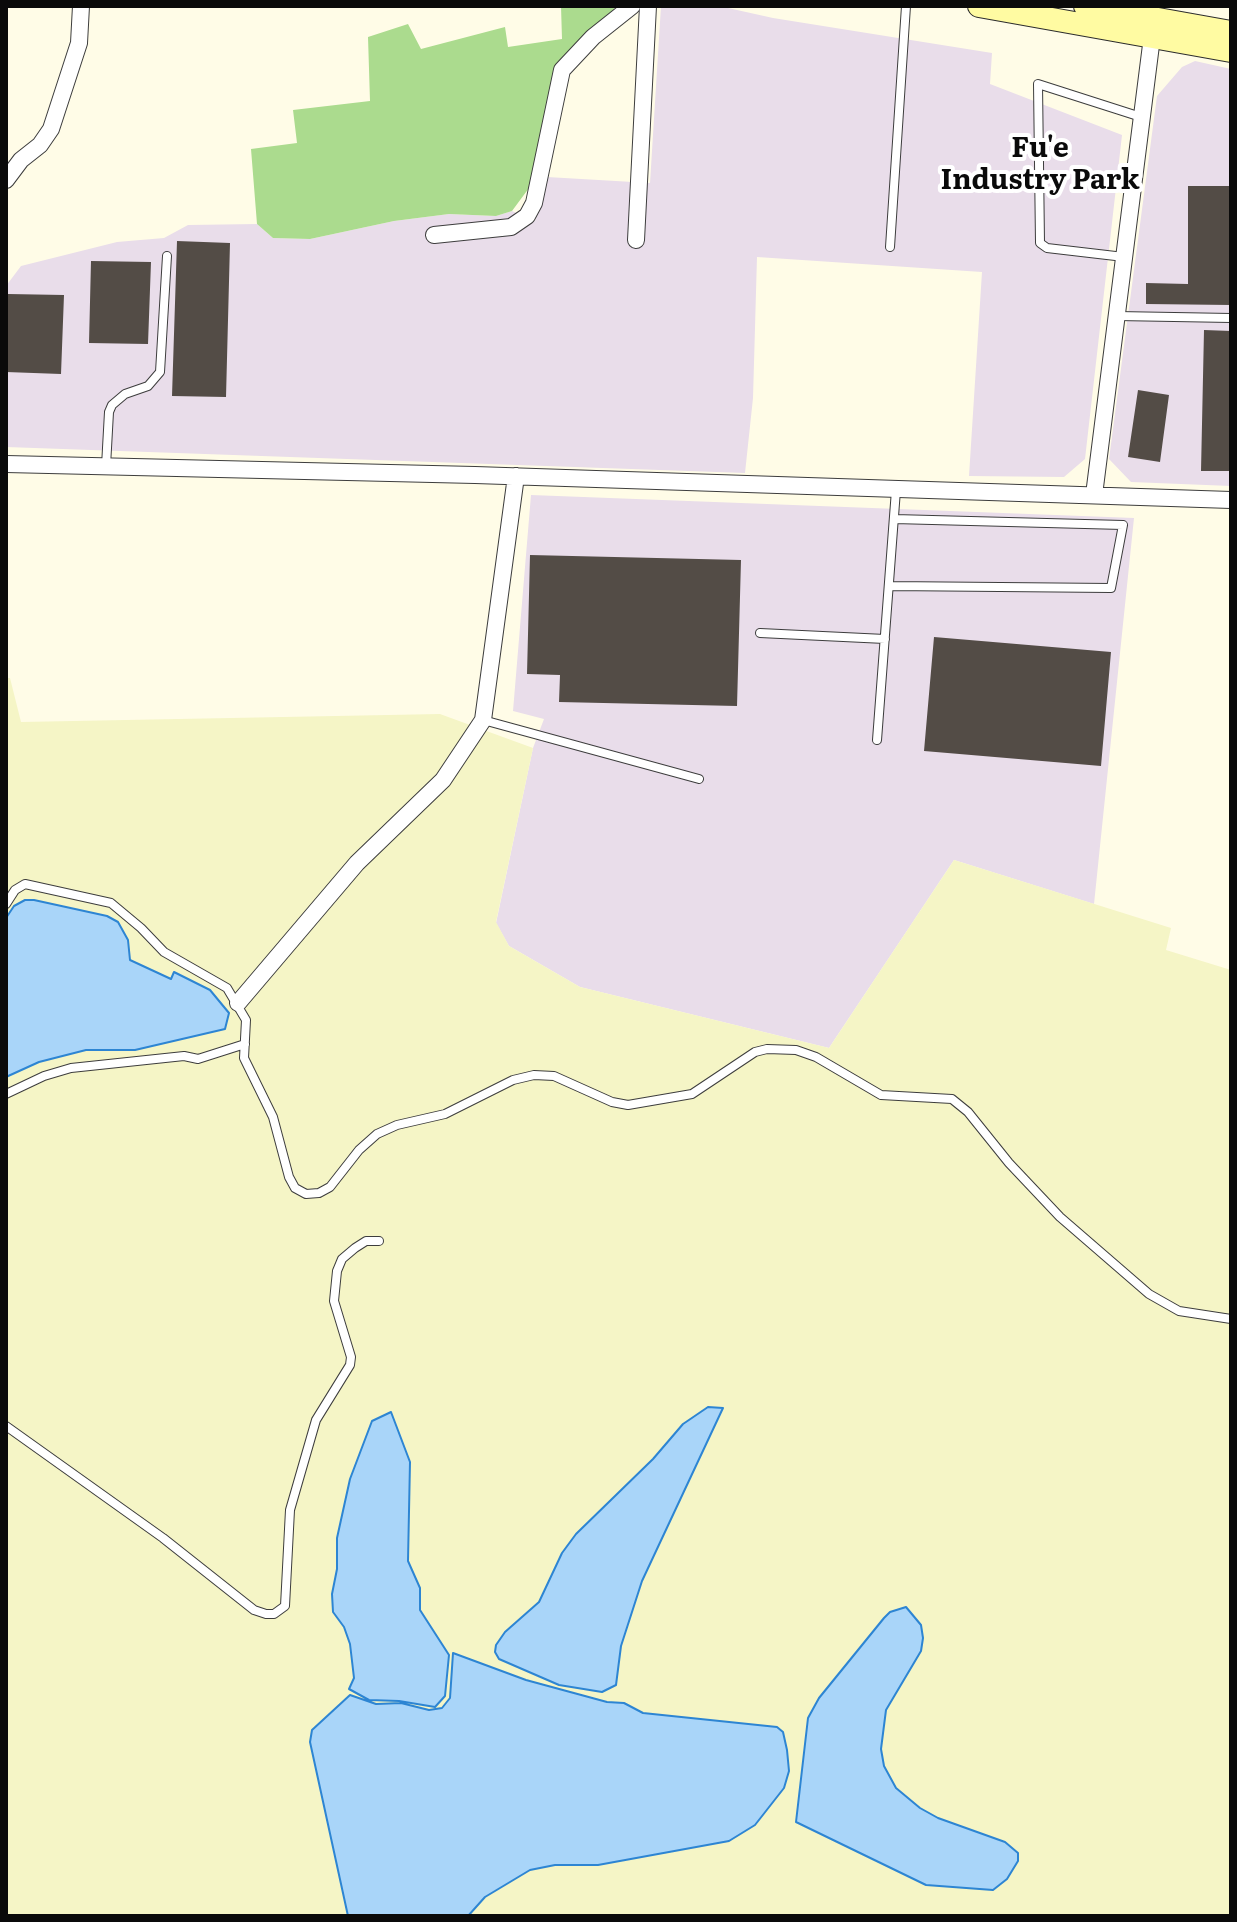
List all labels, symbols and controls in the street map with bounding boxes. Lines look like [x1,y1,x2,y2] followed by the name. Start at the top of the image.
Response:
[940,132,1140,198] district label: Fu'e Industry Park

